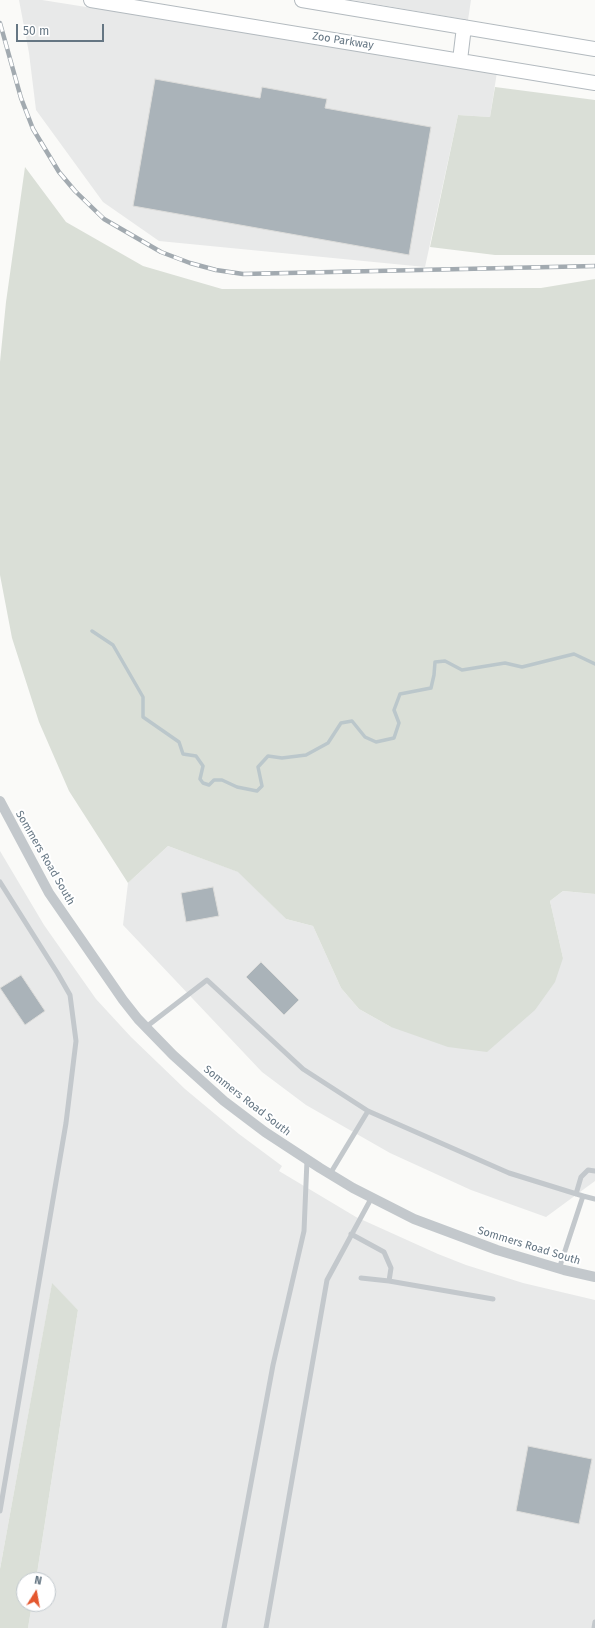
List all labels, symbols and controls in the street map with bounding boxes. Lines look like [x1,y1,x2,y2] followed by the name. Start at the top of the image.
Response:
[18,16,106,42] scale bar
[23,24,49,38] text: 50 m
[311,30,375,52] street label: Zoo Parkway
[13,808,77,908] street label: Sommers Road South
[201,1063,293,1139] street label: Sommers Road South
[476,1224,582,1268] street label: Sommers Road South
[16,1572,56,1612] north arrow
[33,1574,43,1588] text: N

